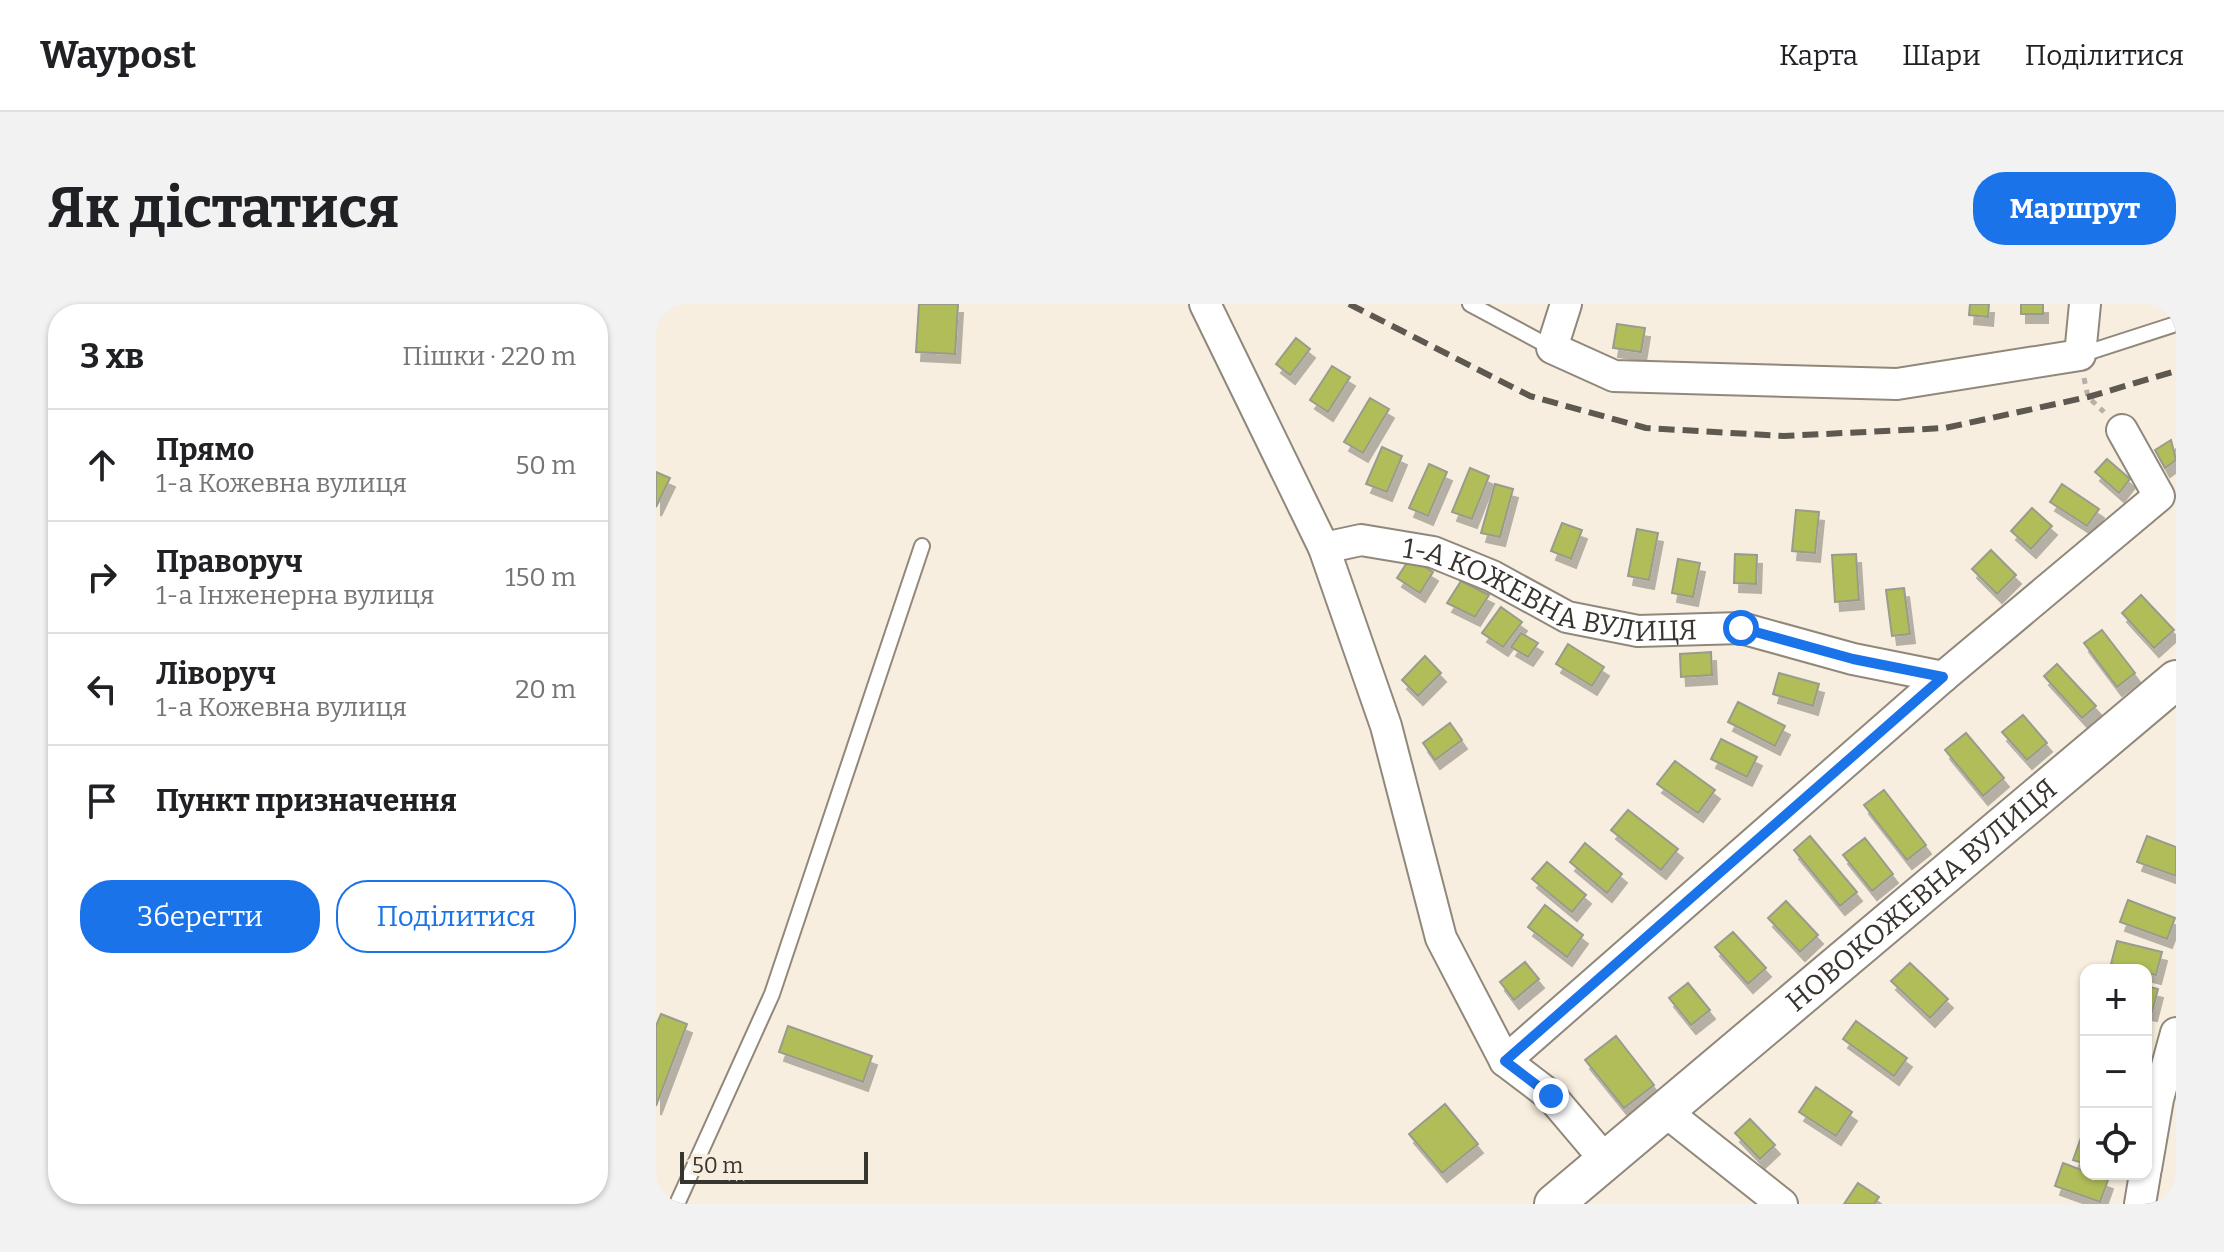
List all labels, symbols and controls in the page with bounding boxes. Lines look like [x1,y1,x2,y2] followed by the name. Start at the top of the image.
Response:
[40,32,196,78] text: Waypost
[1779,39,1858,72] text: Карта
[1902,39,1981,72] text: Шари
[2025,39,2184,72] text: Поділитися
[1973,172,2176,245] button: Маршрут
[48,175,399,242] text: Як дістатися
[80,336,144,377] text: 3 хв
[402,341,576,372] text: Пішки · 220 m
[156,432,254,468] text: Прямо
[80,443,124,487] icon: ahead
[515,450,576,481] text: 50 m
[156,468,407,499] text: 1-а Кожевна вулиця
[1400,531,1697,648] street label: 1-А КОЖЕВНА ВУЛИЦЯ
[156,544,303,580] text: Праворуч
[80,555,124,599] icon: right
[505,562,576,593] text: 150 m
[156,580,434,611] text: 1-а Інженерна вулиця
[1723,610,1759,646] route start
[156,656,276,692] text: Ліворуч
[80,667,124,711] icon: left
[515,674,576,705] text: 20 m
[156,692,407,723] text: 1-а Кожевна вулиця
[1779,771,2063,1018] street label: НОВОКОЖЕВНА ВУЛИЦЯ
[80,779,124,823] icon: arrive
[156,783,457,819] text: Пункт призначення
[80,880,320,953] button: Зберегти
[336,880,576,953] button: Поділитися
[2080,964,2152,1180] map controls
[2080,964,2152,1036] button: +
[2080,1036,2152,1108] button: −
[1533,1078,1569,1114] route end
[2080,1108,2152,1180] button: locate
[680,1148,868,1184] scale bar
[692,1152,743,1179] text: 50 m

